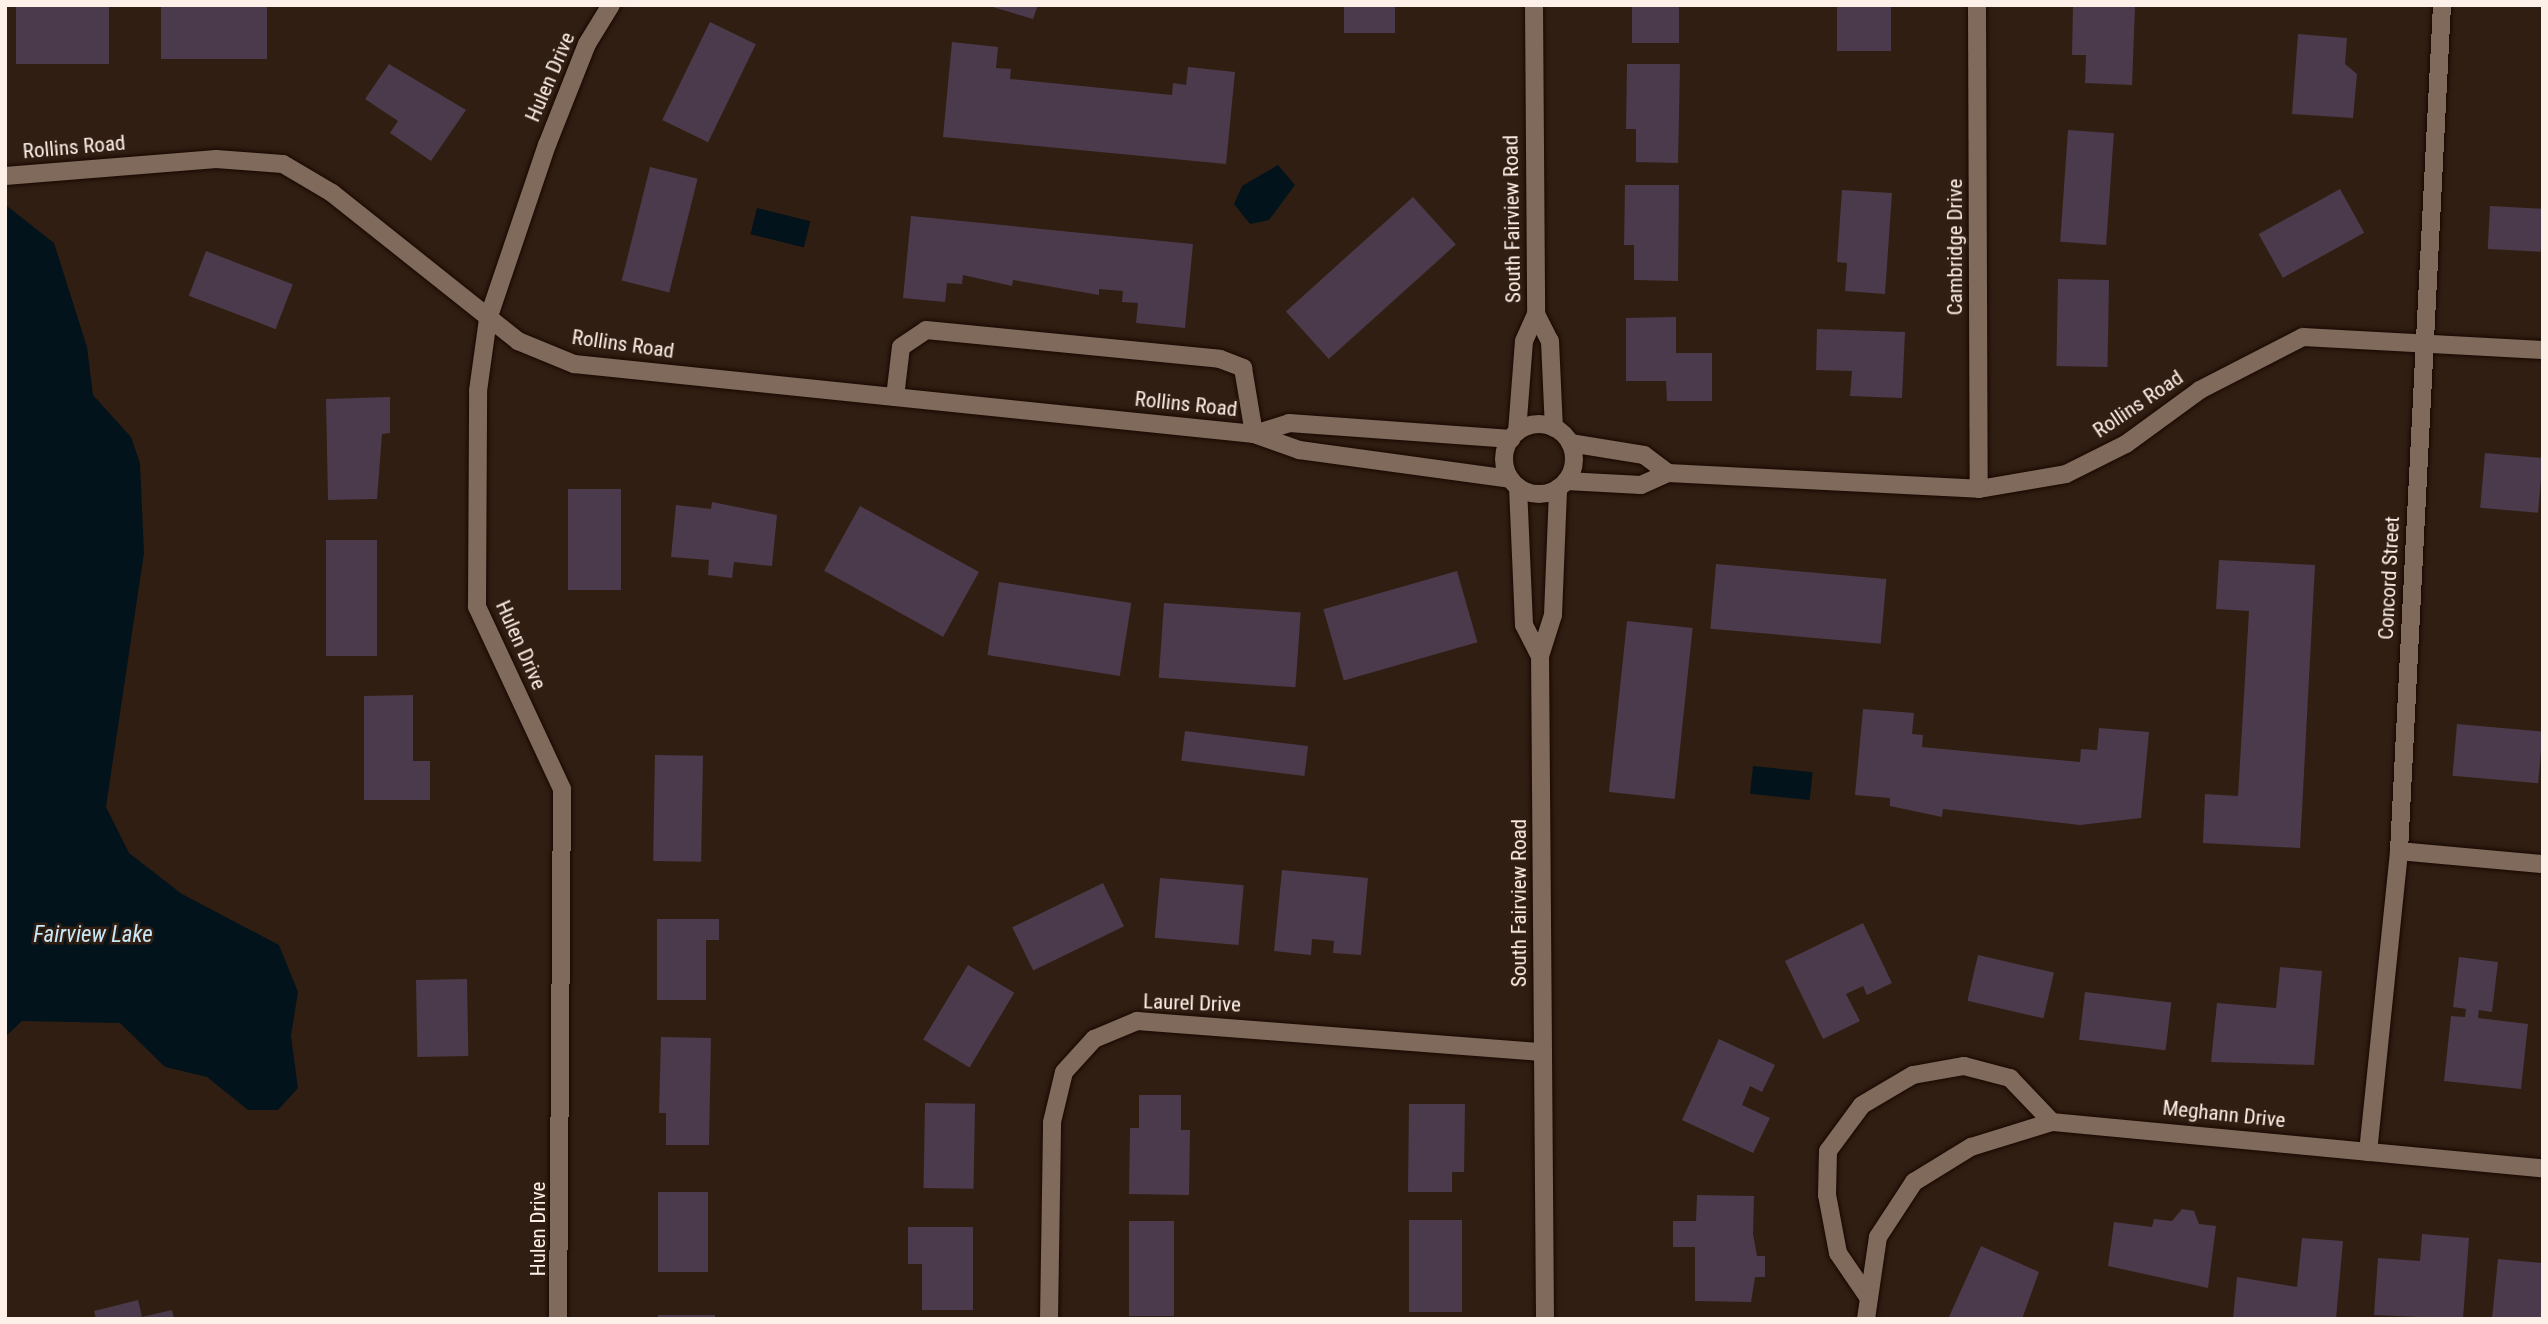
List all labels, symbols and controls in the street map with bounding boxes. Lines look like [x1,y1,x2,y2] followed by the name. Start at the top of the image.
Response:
[520,28,580,126] street label: Hulen Drive
[22,130,126,164] street label: Rollins Road
[1498,135,1526,303] street label: South Fairview Road
[1942,179,1968,315] street label: Cambridge Drive
[570,324,676,364] street label: Rollins Road
[2088,365,2188,443] street label: Rollins Road
[1134,386,1238,422] street label: Rollins Road
[2373,516,2405,640] street label: Concord Street
[490,597,552,693] street label: Hulen Drive
[1506,819,1532,987] street label: South Fairview Road
[33,921,153,949] water label: Fairview Lake
[1143,989,1241,1017] street label: Laurel Drive
[2161,1095,2287,1133] street label: Meghann Drive
[525,1182,551,1276] street label: Hulen Drive

